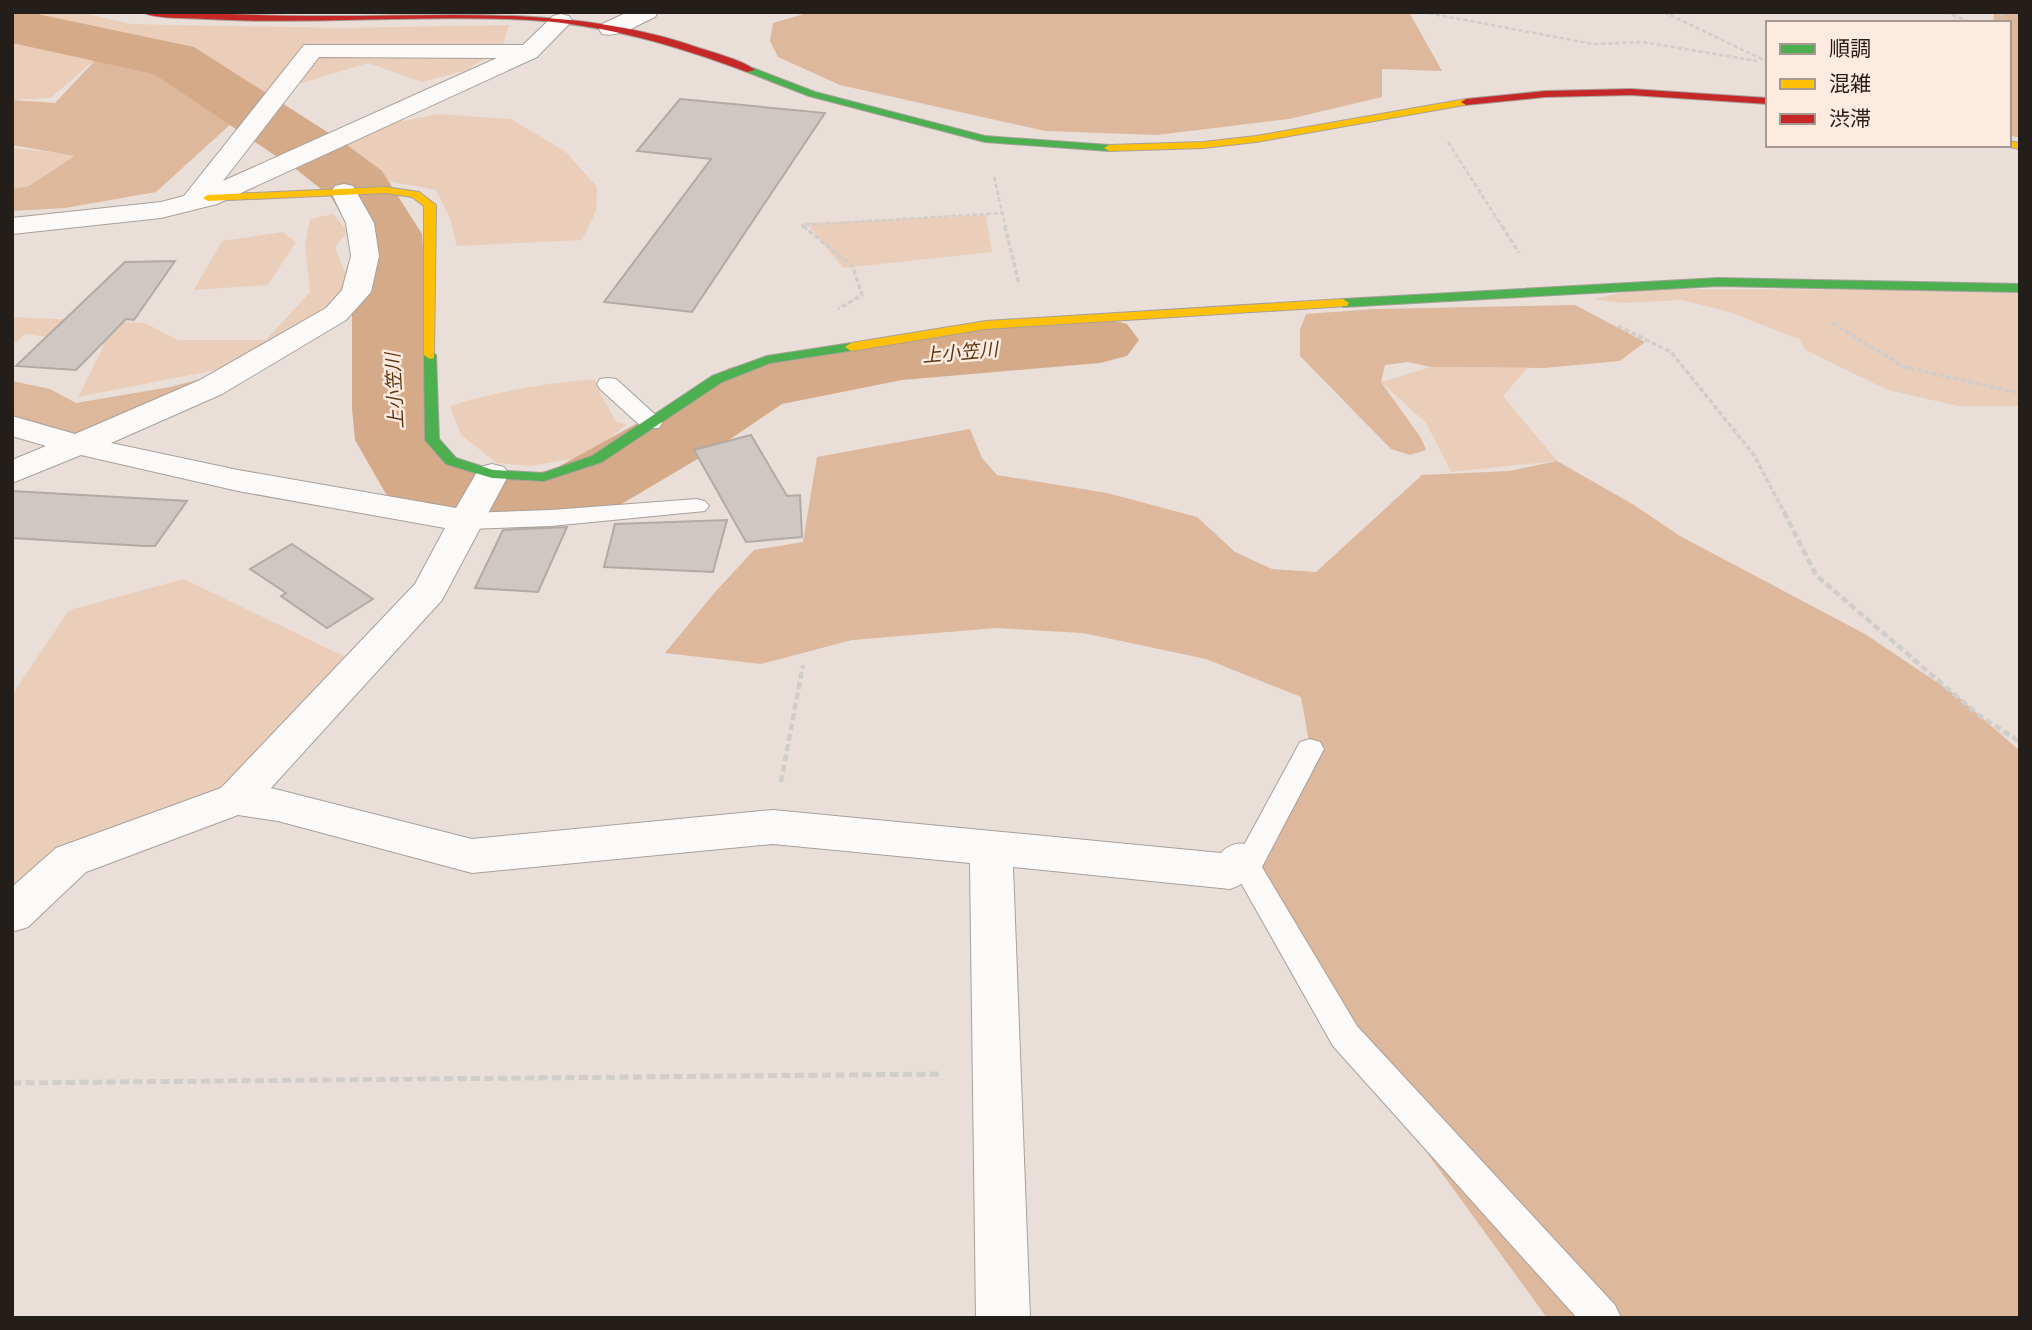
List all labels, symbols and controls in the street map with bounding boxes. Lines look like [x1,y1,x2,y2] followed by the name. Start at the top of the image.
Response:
[1766,21,2011,147] legend
[1829,37,1871,62] text: 順調
[1829,72,1871,97] text: 混雑
[1829,107,1871,132] text: 渋滞
[921,339,1001,367] water label: 上小笠川
[382,350,408,429] water label: 上小笠川

